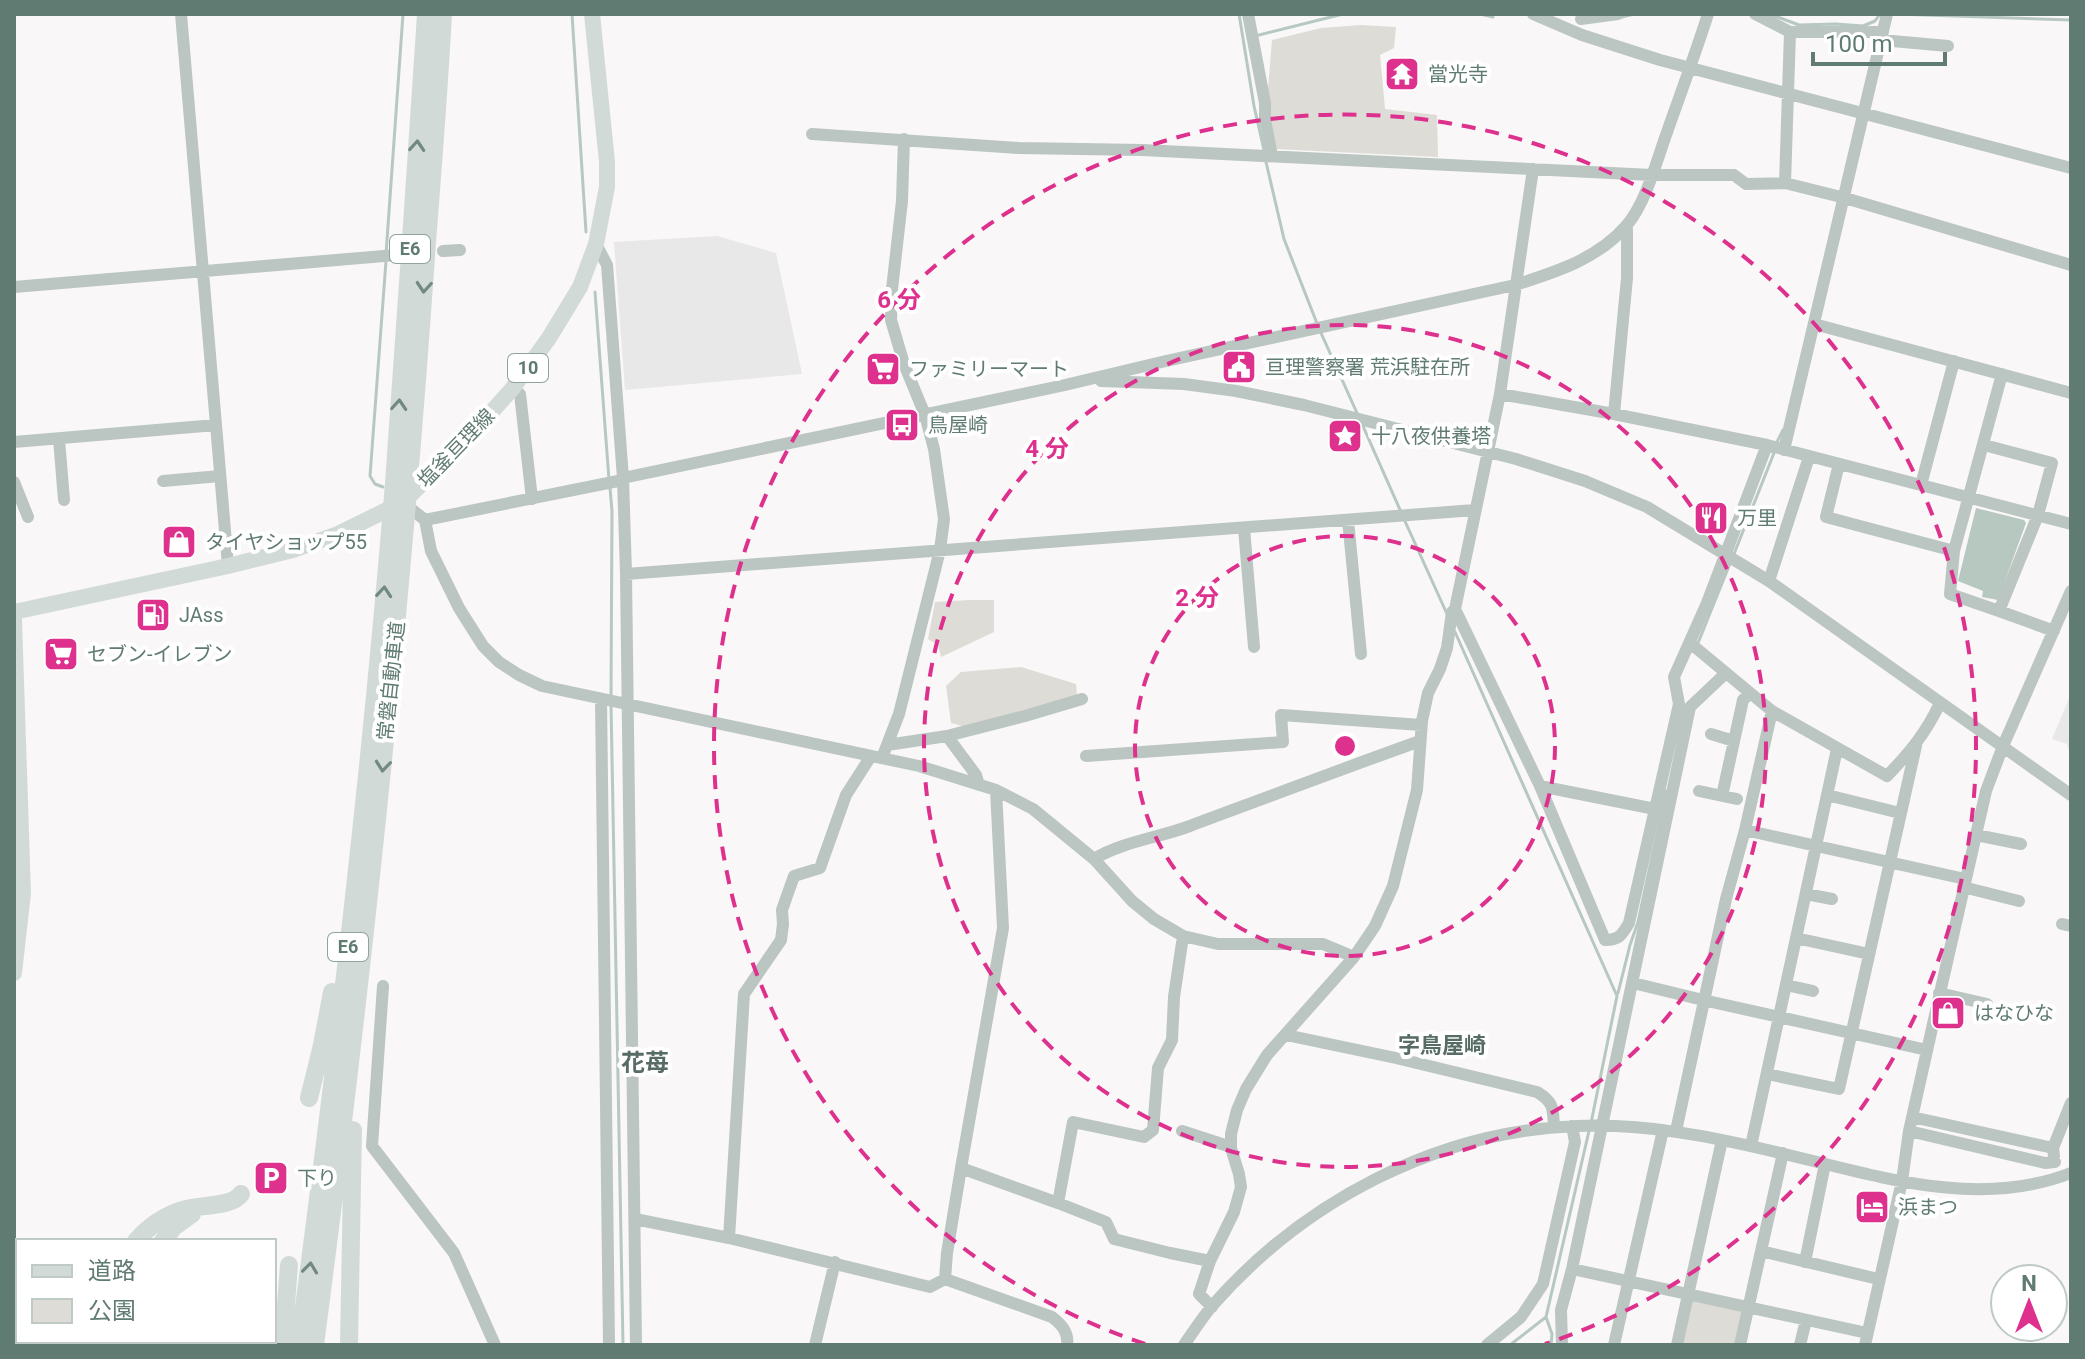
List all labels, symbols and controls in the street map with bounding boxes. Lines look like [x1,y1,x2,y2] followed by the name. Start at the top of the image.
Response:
[1813,16,1945,66] scale bar
[1825,30,1892,58] text: 100 m
[1383,55,1421,93] temple icon: 當光寺
[1428,62,1488,86] place label: 當光寺
[408,139,425,152] one-way arrow
[390,235,430,263] road number: E6
[416,281,433,294] one-way arrow
[877,286,921,314] text: 6 分
[1220,348,1258,386] public building icon: 亘理警察署 荒浜駐在所
[864,350,902,388] supermarket icon: ファミリーマート
[508,354,548,382] road number: 10
[1265,355,1470,379] place label: 亘理警察署 荒浜駐在所
[909,357,1069,381] place label: ファミリーマート
[390,398,407,411] one-way arrow
[413,404,499,492] street label: 塩釜亘理線
[883,406,921,444] bus stop icon: 鳥屋崎
[928,413,988,437] place label: 鳥屋崎
[1326,417,1364,455] place icon: 十八夜供養塔
[1371,424,1491,448] place label: 十八夜供養塔
[1025,435,1069,463] text: 4 分
[1692,499,1730,537] restaurant icon: 万里
[1737,506,1777,530] place label: 万里
[160,523,198,561] shop icon: タイヤショップ55
[205,530,367,554] place label: タイヤショップ55
[1175,584,1219,612] text: 2 分
[376,585,393,598] one-way arrow
[134,596,172,634] fuel station icon: JAss
[179,603,224,627] place label: JAss
[373,620,409,742] street label: 常磐自動車道
[42,635,80,673] supermarket icon: セブン-イレブン
[87,642,233,666] place label: セブン-イレブン
[1331,732,1359,760] centre of rings
[375,760,392,773] one-way arrow
[328,933,368,961] road number: E6
[1929,994,1967,1032] shop icon: はなひな
[1974,1001,2054,1025] place label: はなひな
[1398,1033,1486,1058] district label: 字鳥屋崎
[621,1049,669,1077] district label: 花苺
[252,1159,290,1197] parking icon: 下り
[297,1166,337,1190] place label: 下り
[1853,1188,1891,1226] hotel icon: 浜まつ
[1898,1195,1958,1219] place label: 浜まつ
[16,1239,276,1343] legend
[88,1257,136,1285] text: 道路
[301,1261,318,1274] one-way arrow
[1989,1263,2069,1343] north arrow
[2021,1271,2037,1296] text: N
[88,1297,136,1325] text: 公園

